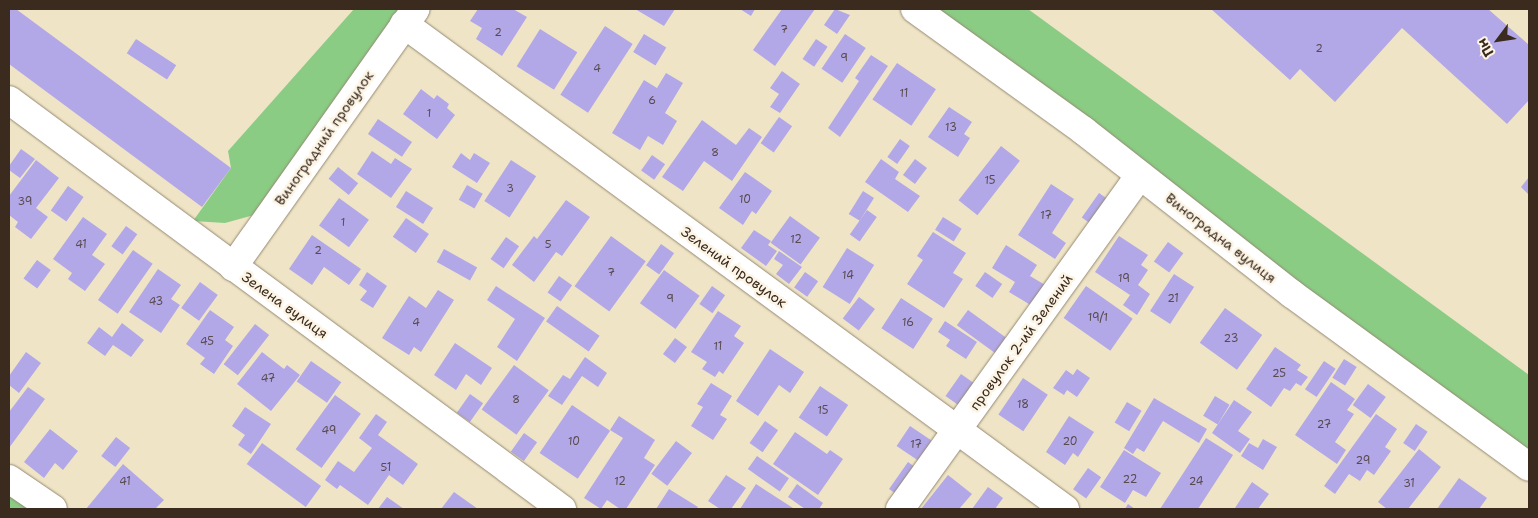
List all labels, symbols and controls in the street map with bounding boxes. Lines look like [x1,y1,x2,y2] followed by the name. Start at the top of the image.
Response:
[1473,15,1523,65] north arrow
[780,23,788,37] house number: 7
[494,26,502,40] house number: 2
[1473,35,1498,60] text: Пн
[1315,42,1323,56] house number: 2
[840,51,848,65] house number: 9
[593,62,601,76] house number: 4
[271,68,377,208] street label: Виноградний провулок
[900,87,908,101] house number: 11
[648,94,656,108] house number: 6
[427,107,431,121] house number: 1
[945,121,957,135] house number: 13
[711,146,719,160] house number: 8
[984,174,996,188] house number: 15
[506,182,514,196] house number: 3
[1162,190,1280,286] street label: Виноградна вулиця
[739,193,751,207] house number: 10
[18,195,32,209] house number: 39
[1040,209,1052,223] house number: 17
[341,216,345,230] house number: 1
[678,223,790,311] street label: Зелений провулок
[790,233,802,247] house number: 12
[75,238,87,252] house number: 41
[545,238,551,252] house number: 5
[314,244,322,258] house number: 2
[607,266,615,280] house number: 7
[239,268,331,342] street label: Зелена вулиця
[842,269,854,283] house number: 14
[966,271,1076,413] street label: провулок 2-ий Зелений
[1118,272,1130,286] house number: 19
[666,292,674,306] house number: 9
[1167,292,1179,306] house number: 21
[149,295,163,309] house number: 43
[1088,311,1108,325] house number: 19/1
[412,316,420,330] house number: 4
[902,316,914,330] house number: 16
[1224,332,1238,346] house number: 23
[200,335,214,349] house number: 45
[714,340,722,354] house number: 11
[1272,367,1286,381] house number: 25
[261,372,275,386] house number: 47
[512,393,520,407] house number: 8
[1017,398,1029,412] house number: 18
[817,404,829,418] house number: 15
[1317,418,1331,432] house number: 27
[322,424,336,438] house number: 49
[568,435,580,449] house number: 10
[1062,435,1078,449] house number: 20
[910,438,922,452] house number: 17
[1356,454,1370,468] house number: 29
[381,461,391,475] house number: 51
[1123,473,1137,487] house number: 22
[119,475,131,489] house number: 41
[614,475,626,489] house number: 12
[1189,475,1203,489] house number: 24
[1403,477,1415,491] house number: 31

